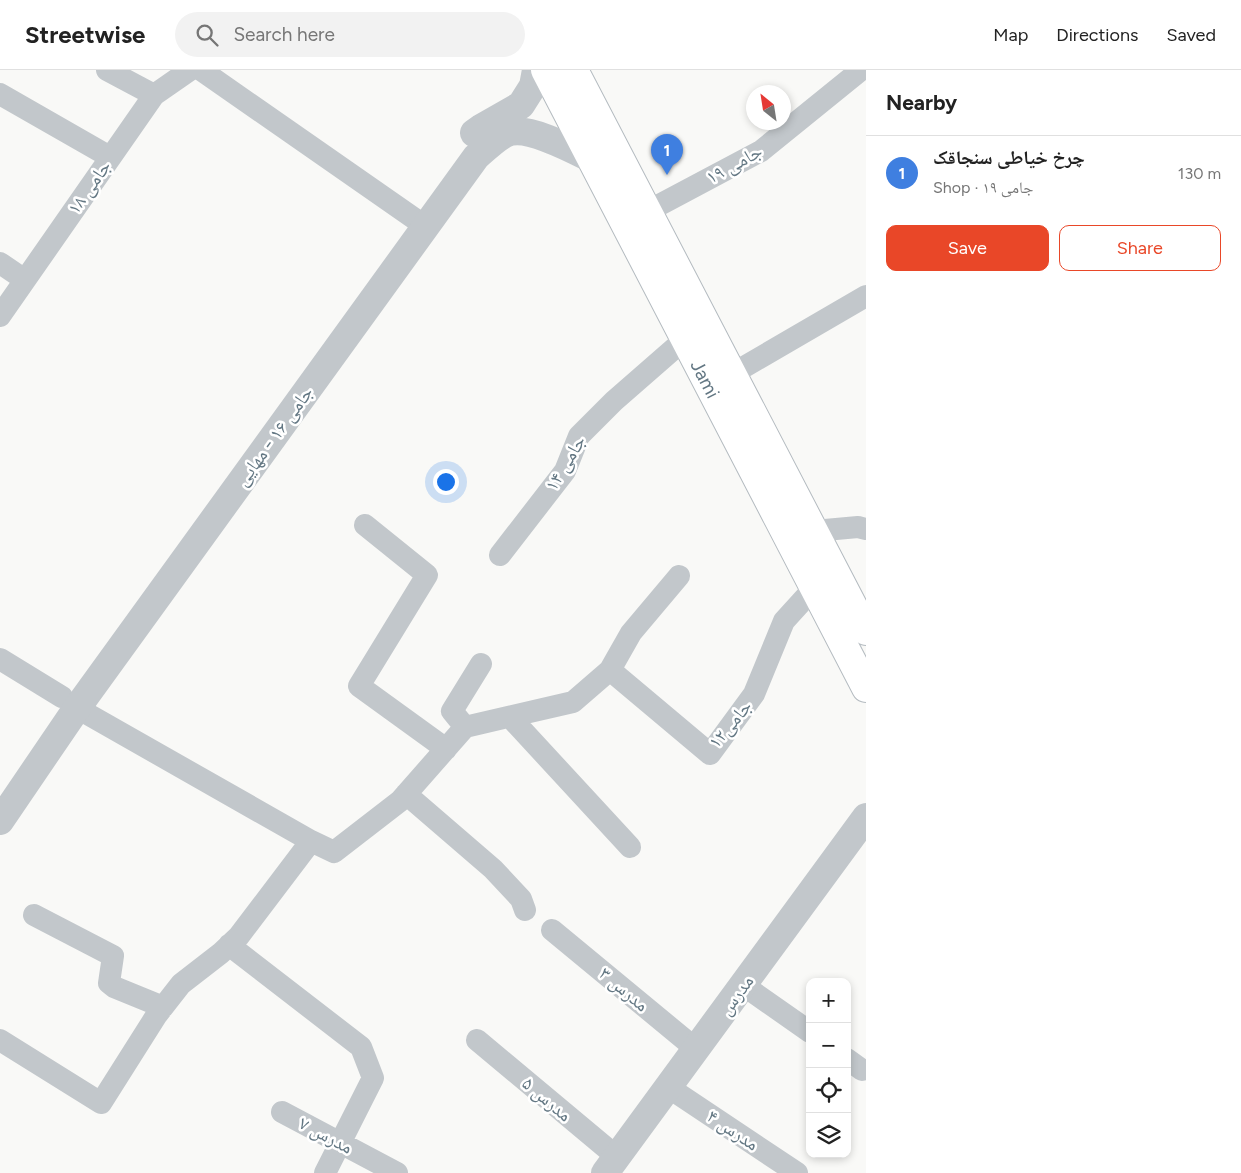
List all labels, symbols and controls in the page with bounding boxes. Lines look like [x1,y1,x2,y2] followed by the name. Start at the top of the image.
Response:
[175,12,525,57] search box
[25,20,145,49] text: Streetwise
[193,21,221,49] icon: search
[233,23,335,46] text: Search here
[993,24,1028,46] text: Map
[1056,24,1138,46] text: Directions
[1166,24,1216,46] text: Saved
[746,85,791,130] north arrow
[886,90,957,115] text: Nearby
[651,134,683,175] pin: 1
[702,139,766,189] street label: جامی ۱۹
[933,146,1085,169] text: چرخ خیاطی سنجاقک
[62,156,116,218] street label: جامی ۱۸
[899,164,905,183] text: 1
[1178,164,1221,183] text: 130 m
[933,178,1033,197] text: Shop · جامی ۱۹
[886,225,1049,271] button: Save
[1059,225,1221,271] button: Share
[686,356,725,402] street label: Jami
[230,382,318,490] street label: جامی ۱۶ - مهایی
[540,431,590,495] street label: جامی ۱۴
[433,469,459,495] your location
[703,695,757,753] street label: جامی۱۲
[595,962,653,1016] street label: مدرس ۳
[714,970,758,1020] street label: مدرس
[806,978,851,1158] map controls
[806,978,851,1023] button: +
[806,1023,851,1068] button: −
[806,1068,851,1113] button: locate
[518,1072,576,1126] street label: مدرس ۵
[703,1104,763,1156] street label: مدرس ۴
[295,1111,357,1159] street label: مدرس ۷
[806,1113,851,1158] button: layers

